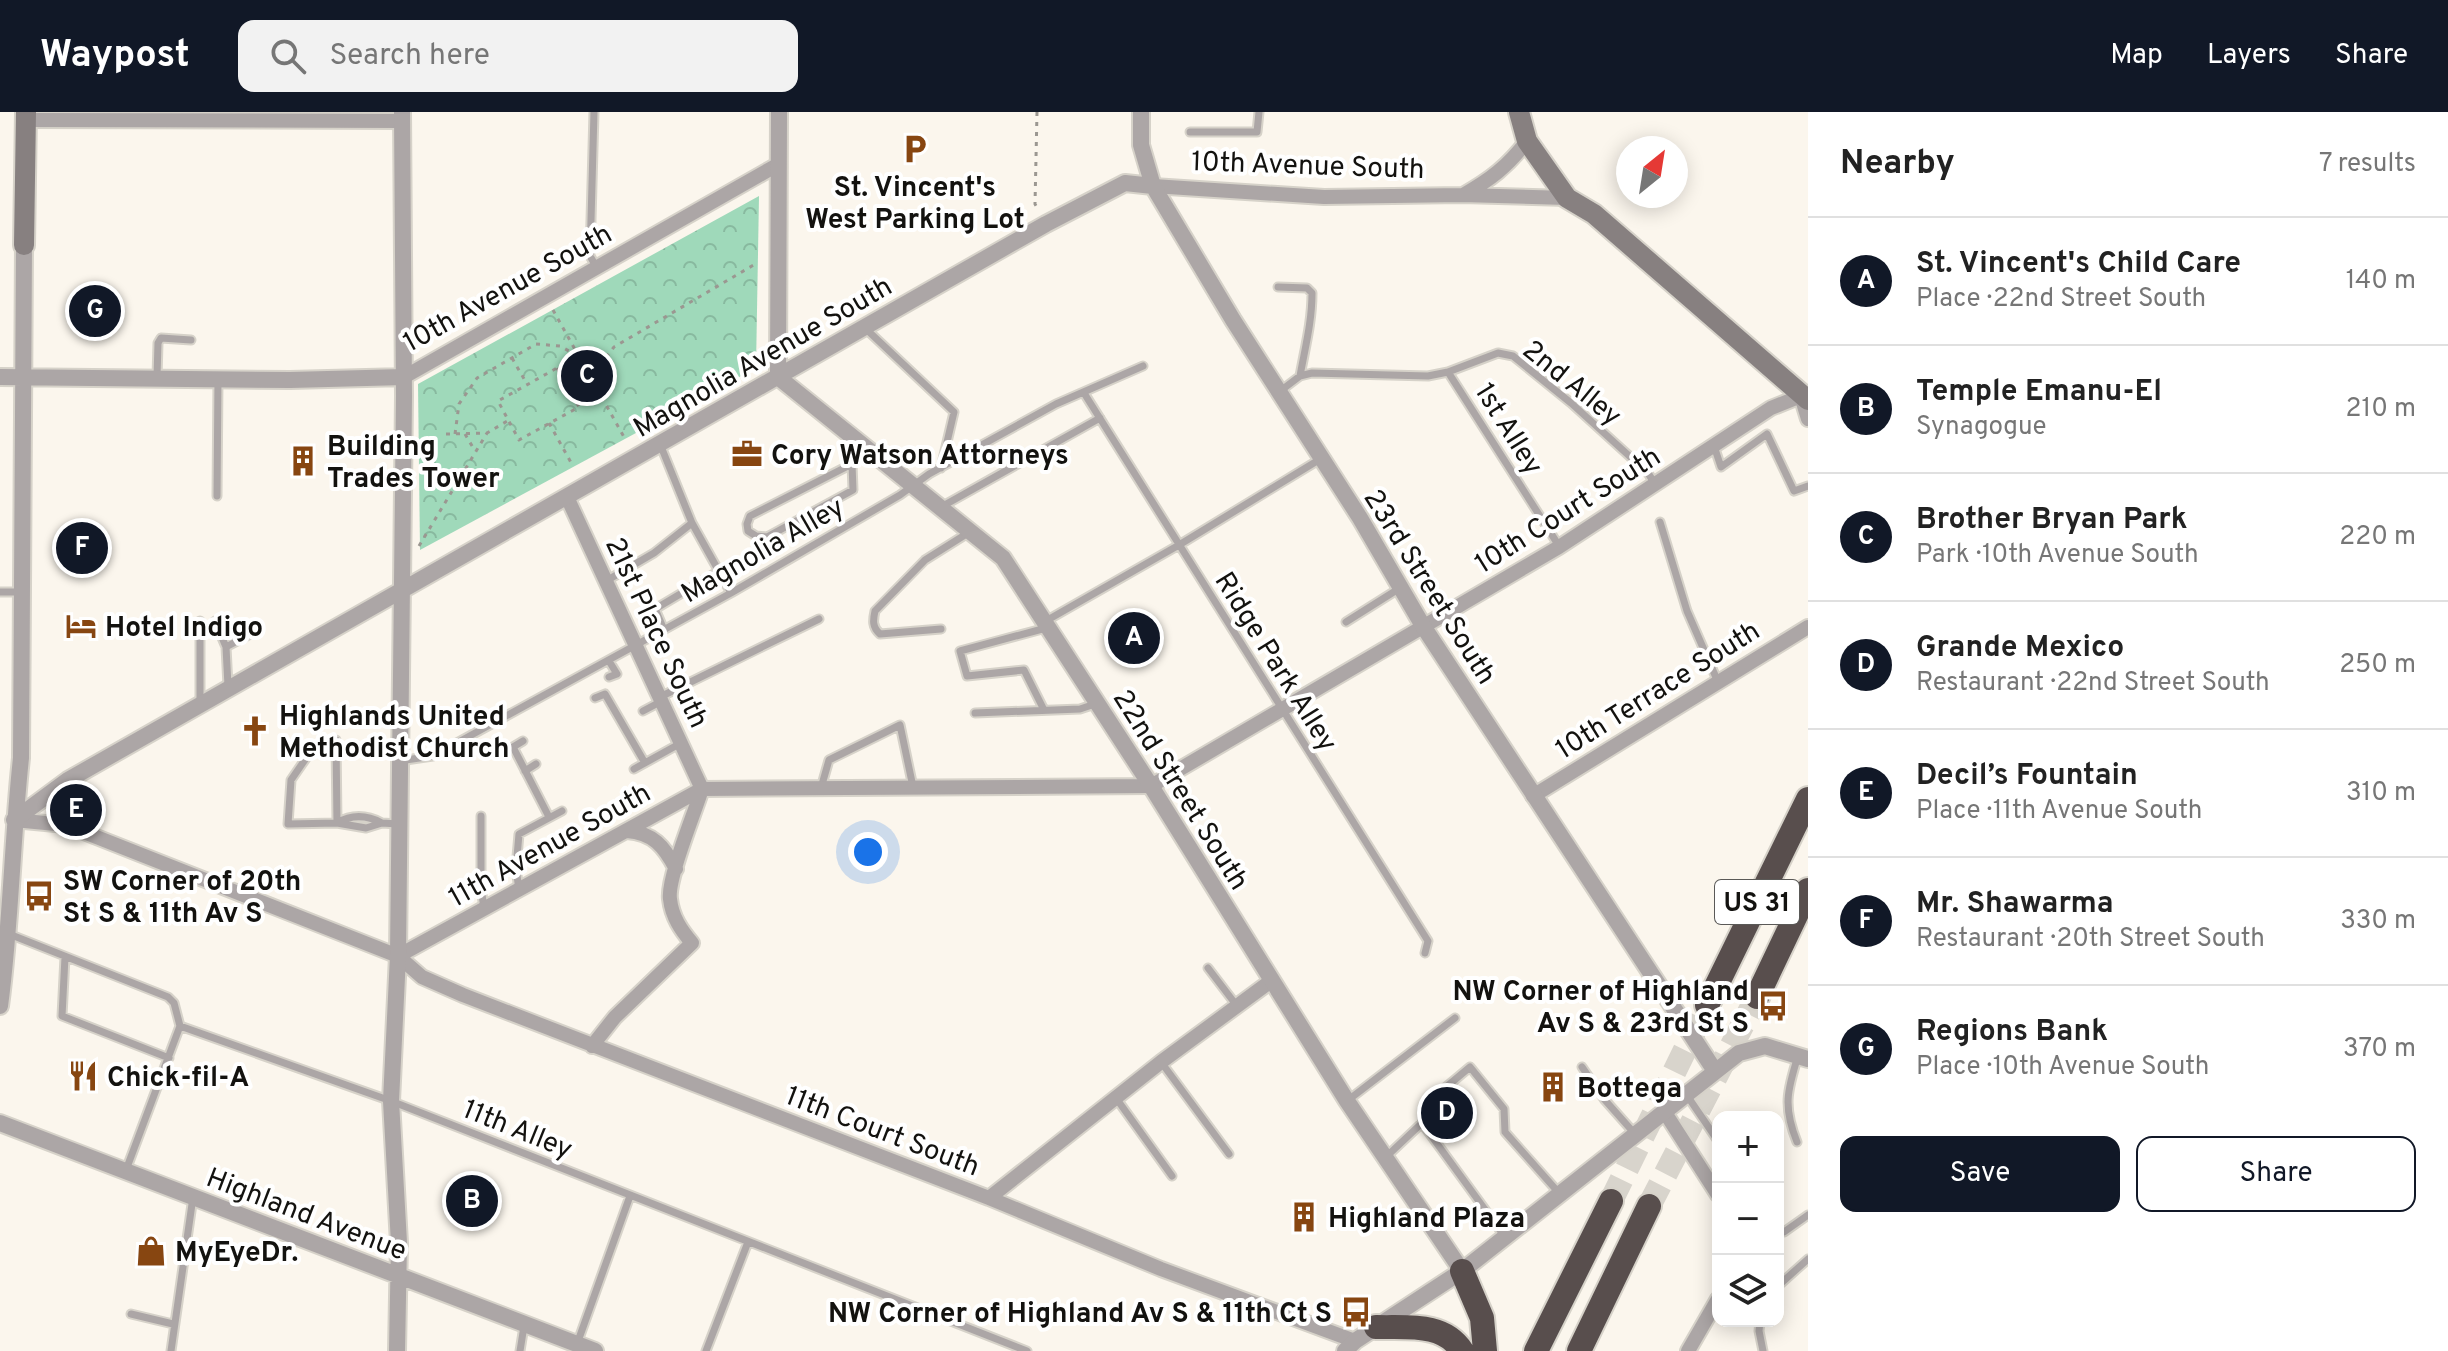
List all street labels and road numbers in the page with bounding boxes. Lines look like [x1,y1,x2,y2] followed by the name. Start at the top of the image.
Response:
[1191,145,1425,189] street label: 10th Avenue South
[398,217,619,362] street label: 10th Avenue South
[628,270,899,447] street label: Magnolia Avenue South
[1514,333,1628,435] street label: 2nd Alley
[1465,377,1550,482] street label: 1st Alley
[1469,440,1668,583] street label: 10th Court South
[1354,483,1503,692] street label: 23rd Street South
[676,490,851,613] street label: Magnolia Alley
[595,532,715,734] street label: 21st Place South
[1205,566,1344,759] street label: Ridge Park Alley
[1550,614,1768,769] street label: 10th Terrace South
[1103,684,1256,898] street label: 22nd Street South
[443,776,658,917] street label: 11th Avenue South
[1715,880,1799,924] road number: US 31
[780,1079,984,1186] street label: 11th Court South
[457,1093,577,1169] street label: 11th Alley
[201,1161,411,1271] street label: Highland Avenue

